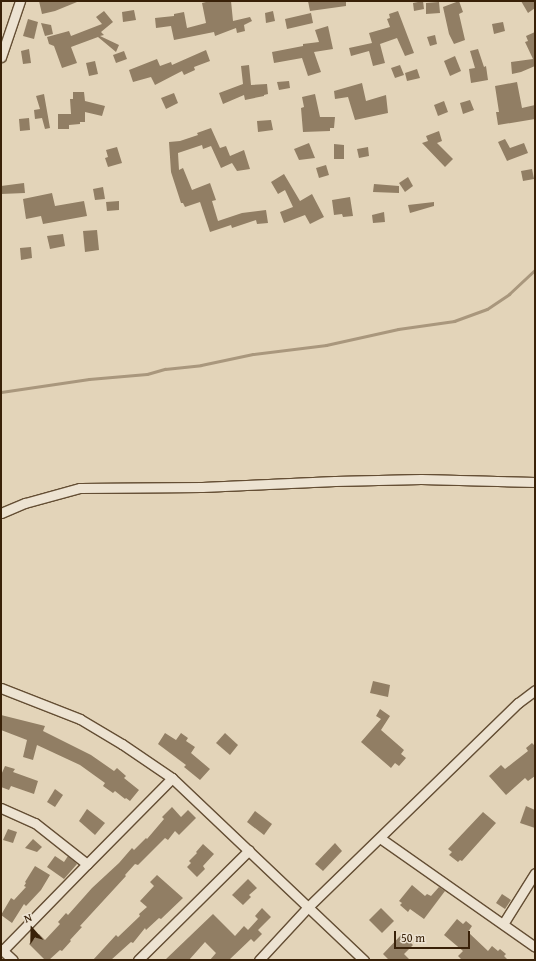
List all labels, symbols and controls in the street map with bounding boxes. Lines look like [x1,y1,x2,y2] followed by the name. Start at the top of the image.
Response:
[12,909,52,949] north arrow
[22,909,34,927] text: N
[396,923,472,949] scale bar
[401,929,425,946] text: 50 m

